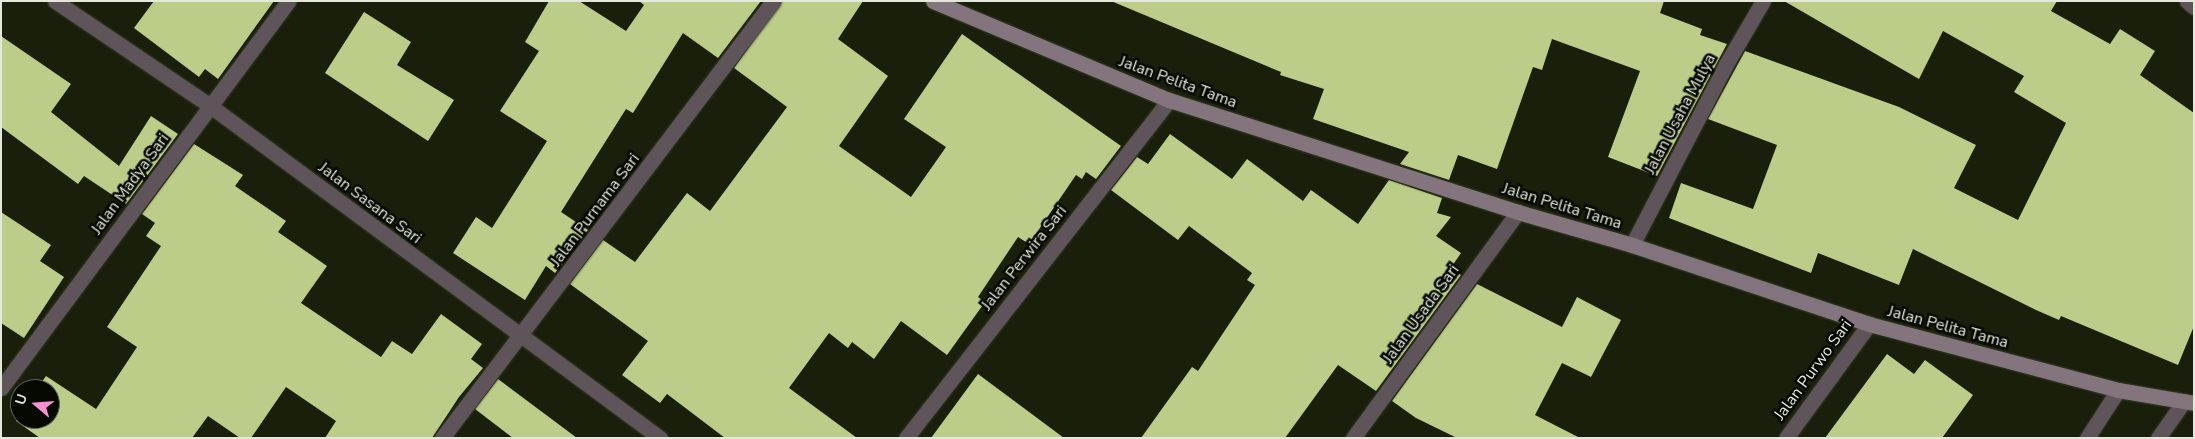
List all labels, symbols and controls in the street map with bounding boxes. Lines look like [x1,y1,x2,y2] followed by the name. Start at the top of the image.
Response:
[1640,51,1720,177] street label: Jalan Usaha Mulya
[1116,52,1240,112] street label: Jalan Pelita Tama
[87,130,173,238] street label: Jalan Madya Sari
[546,150,644,270] street label: Jalan Purnama Sari
[315,158,425,248] street label: Jalan Sasana Sari
[1500,179,1624,233] street label: Jalan Pelita Tama
[977,202,1071,314] street label: Jalan Perwira Sari
[1379,261,1463,367] street label: Jalan Usada Sari
[1886,302,2010,352] street label: Jalan Pelita Tama
[1770,316,1856,424] street label: Jalan Purwo Sari
[10,379,60,429] north arrow
[11,392,32,407] text: U

